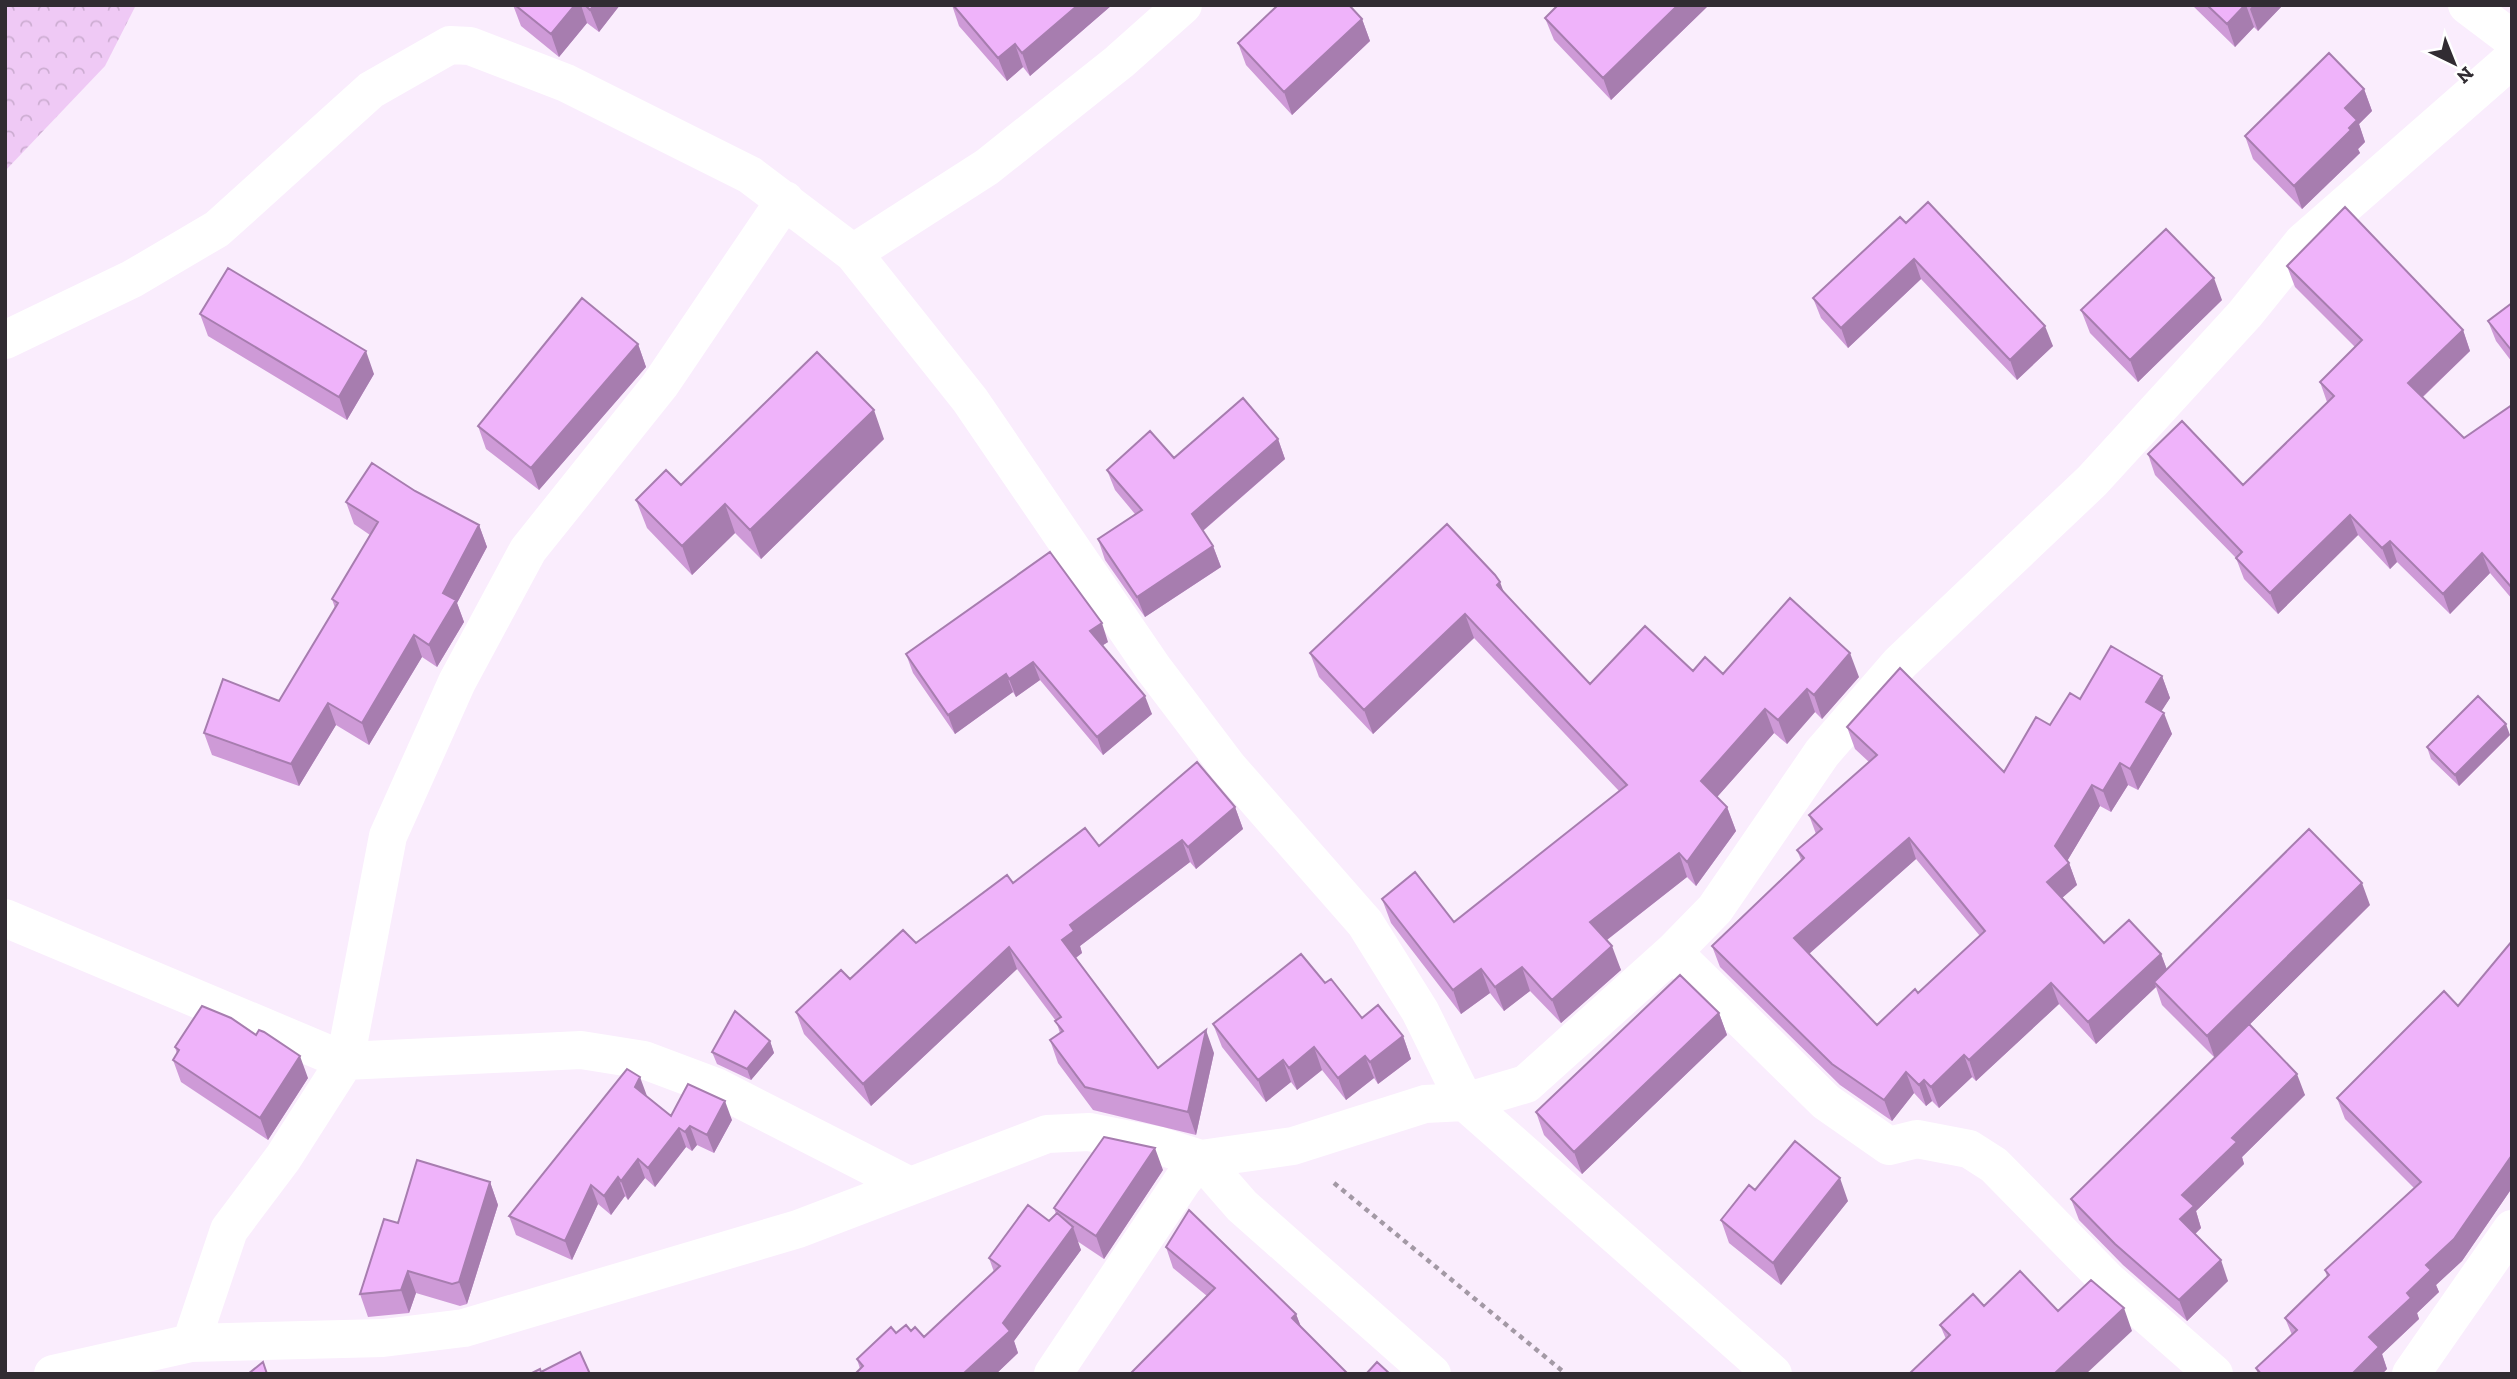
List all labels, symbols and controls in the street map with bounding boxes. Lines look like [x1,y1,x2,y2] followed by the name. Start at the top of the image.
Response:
[2419,28,2489,98] north arrow
[2452,62,2478,88] text: N

